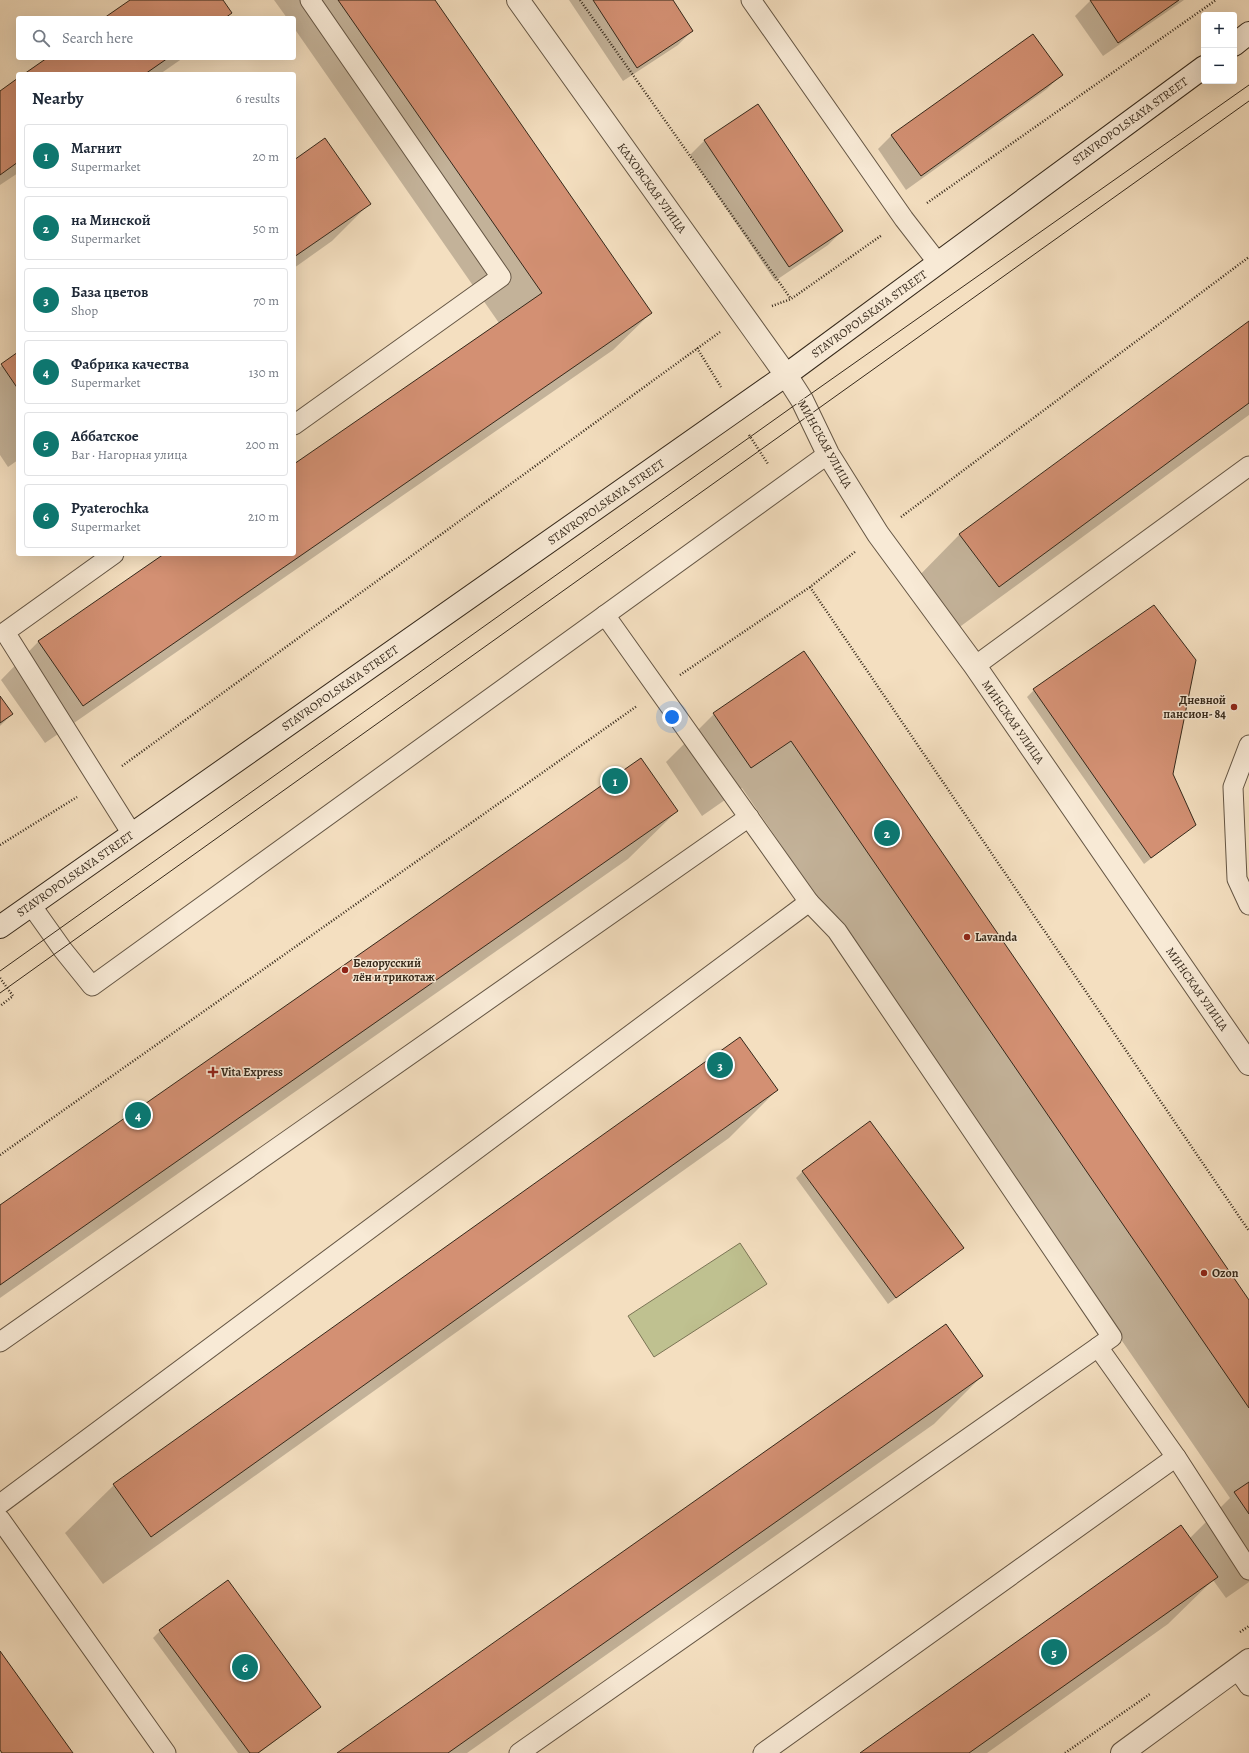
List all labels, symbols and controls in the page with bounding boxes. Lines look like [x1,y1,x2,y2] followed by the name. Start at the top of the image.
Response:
[1201,12,1237,84] map controls
[1201,12,1237,48] button: +
[16,16,296,60] search box
[30,27,52,49] icon: search
[62,28,133,48] text: Search here
[1201,48,1237,84] button: −
[1069,73,1192,168] street label: STAVROPOLSKAYA STREET
[32,87,83,110] text: Nearby
[236,90,280,107] text: 6 results
[71,138,122,158] text: Магнит
[614,140,691,237] street label: КАХОВСКАЯ УЛИЦА
[44,148,48,165] text: 1
[253,148,279,165] text: 20 m
[71,158,141,175] text: Supermarket
[71,210,151,230] text: на Минской
[43,220,49,237] text: 2
[253,220,279,237] text: 50 m
[71,230,141,247] text: Supermarket
[808,266,931,361] street label: STAVROPOLSKAYA STREET
[71,282,148,302] text: База цветов
[43,292,49,309] text: 3
[253,292,279,309] text: 70 m
[71,302,98,319] text: Shop
[71,354,189,374] text: Фабрика качества
[43,364,49,381] text: 4
[249,364,279,381] text: 130 m
[71,374,141,391] text: Supermarket
[794,397,856,492] street label: МИНСКАЯ УЛИЦА
[71,426,139,446] text: Аббатское
[43,436,49,453] text: 5
[246,436,279,453] text: 200 m
[71,446,188,463] text: Bar · Нагорная улица
[544,455,668,549] street label: STAVROPOLSKAYA STREET
[71,498,149,518] text: Pyaterochka
[43,508,49,525] text: 6
[248,508,279,525] text: 210 m
[71,518,141,535] text: Supermarket
[278,641,402,735] street label: STAVROPOLSKAYA STREET
[978,677,1048,768] street label: МИНСКАЯ УЛИЦА
[1163,692,1226,722] place label: Дневной пансион- 84
[1229,702,1239,712] marker: Дневной пансион- 84
[662,707,682,727] your location
[602,766,628,796] pin: 1
[874,818,900,848] pin: 2
[13,827,137,921] street label: STAVROPOLSKAYA STREET
[975,929,1017,945] place label: Lavanda
[962,932,972,942] marker: Lavanda
[1162,944,1232,1035] street label: МИНСКАЯ УЛИЦА
[352,955,436,985] place label: Белорусский лён и трикотаж
[340,965,350,975] marker: Белорусский лён и трикотаж
[707,1050,733,1080] pin: 3
[220,1064,283,1080] place label: Vita Express
[208,1067,218,1077] marker: Vita Express
[125,1100,151,1130] pin: 4
[1212,1265,1239,1281] place label: Ozon
[1199,1268,1209,1278] marker: Ozon
[1041,1637,1067,1667] pin: 5
[232,1652,258,1682] pin: 6

